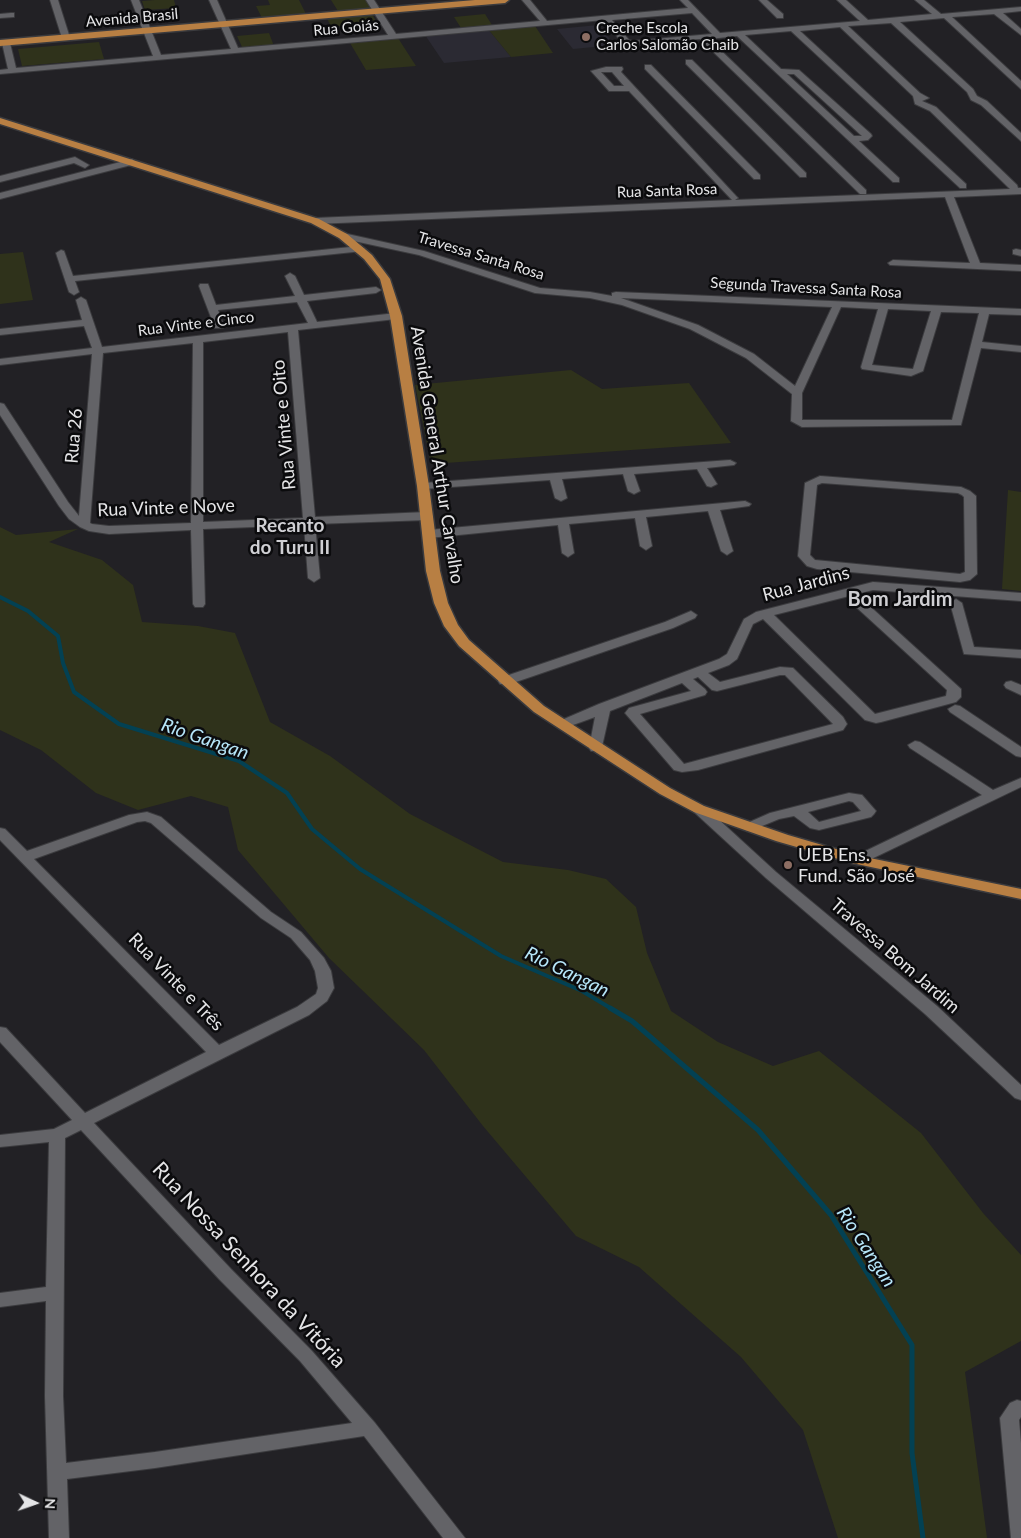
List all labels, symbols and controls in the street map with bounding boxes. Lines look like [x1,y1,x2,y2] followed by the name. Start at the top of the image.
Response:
[85,5,179,31] street label: Avenida Brasil
[313,16,379,40] street label: Rua Goiás
[596,19,739,54] place label: Creche Escola Carlos Salomão Chaib
[580,31,592,43] marker: Creche Escola Carlos Salomão Chaib
[616,180,718,202] street label: Rua Santa Rosa
[416,228,546,284] street label: Travessa Santa Rosa
[710,274,902,302] street label: Segunda Travessa Santa Rosa
[137,308,255,340] street label: Rua Vinte e Cinco
[406,325,468,585] street label: Avenida General Arthur Carvalho
[268,359,300,491] street label: Rua Vinte e Oito
[61,407,87,465] street label: Rua 26
[97,495,235,521] street label: Rua Vinte e Nove
[250,515,330,559] district label: Recanto do Turu II
[760,562,852,606] street label: Rua Jardins
[848,588,952,612] district label: Bom Jardim
[158,713,252,765] water label: Rio Gangan
[798,844,915,886] place label: UEB Ens. Fund. São José
[782,859,794,871] marker: UEB Ens. Fund. São José
[826,894,964,1018] street label: Travessa Bom Jardim
[124,929,228,1035] street label: Rua Vinte e Três
[521,942,613,1002] water label: Rio Gangan
[147,1157,351,1373] street label: Rua Nossa Senhora da Vitória
[832,1203,900,1291] water label: Rio Gangan
[10,1478,60,1528] north arrow
[42,1498,59,1510] text: N

